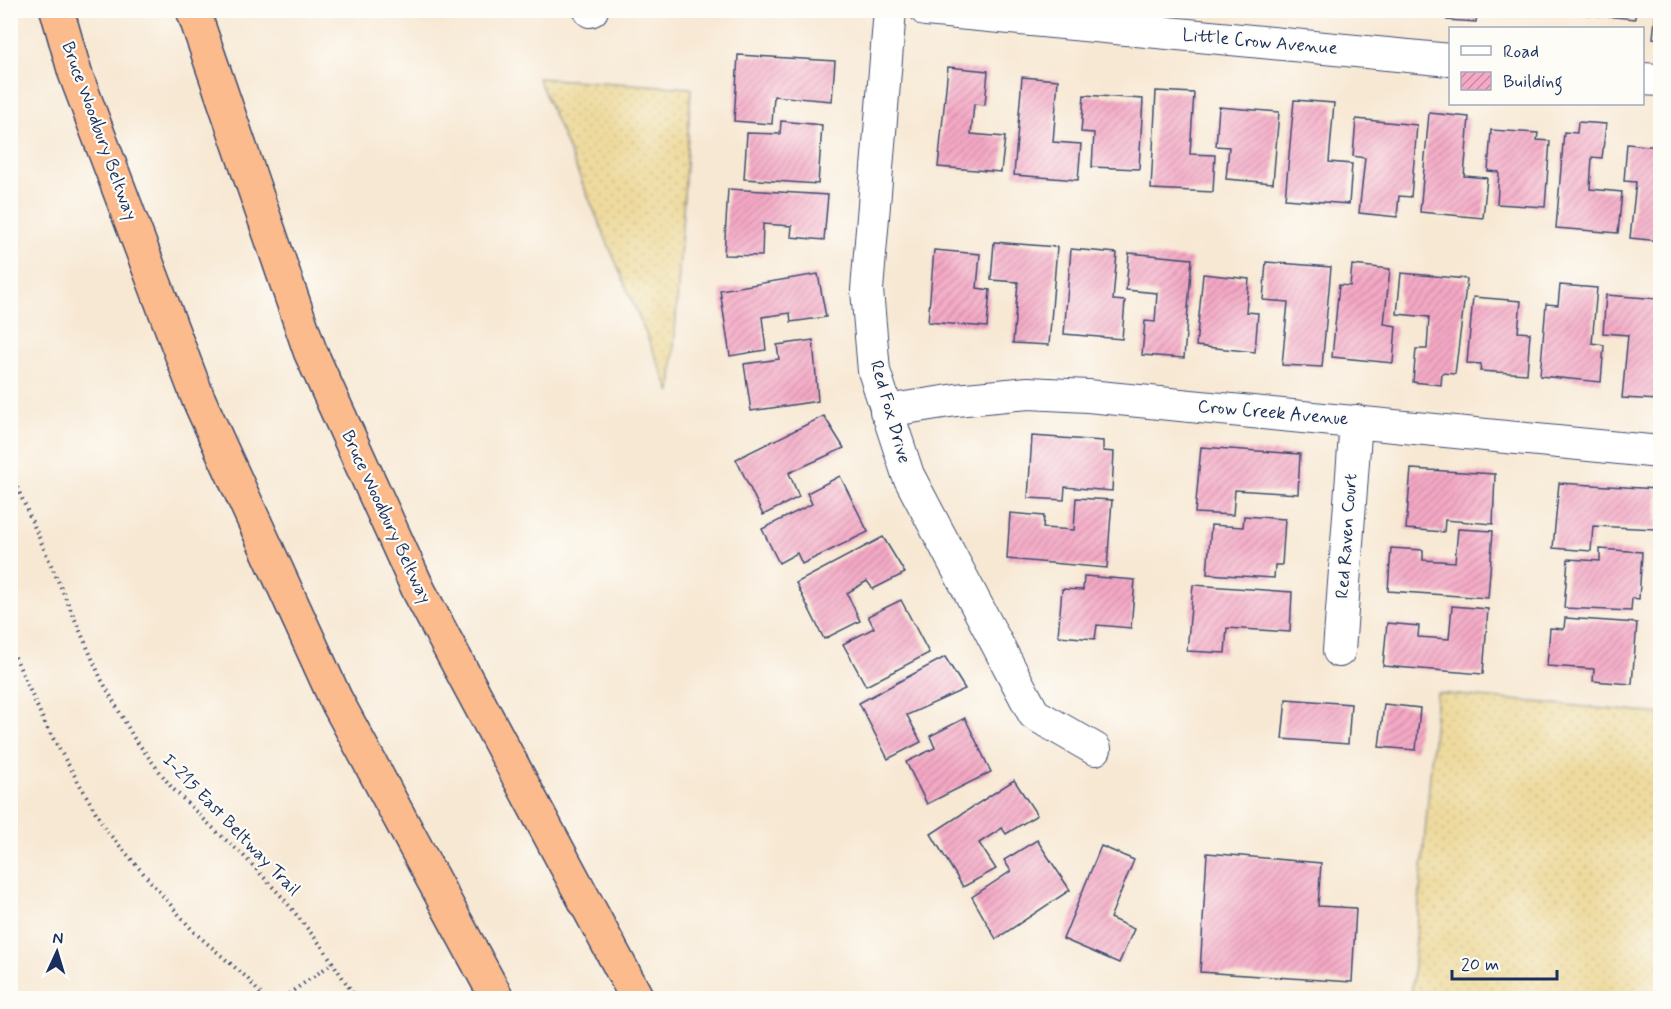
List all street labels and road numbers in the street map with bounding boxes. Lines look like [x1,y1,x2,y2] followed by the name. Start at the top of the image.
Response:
[1181,23,1339,61] street label: Little Crow Avenue
[56,38,142,224] street label: Bruce Woodbury Beltway
[864,358,916,466] street label: Red Fox Drive
[1197,394,1349,432] street label: Crow Creek Avenue
[335,427,437,607] street label: Bruce Woodbury Beltway
[1331,472,1363,599] street label: Red Raven Court
[157,749,305,901] street label: I-215 East Beltway Trail

